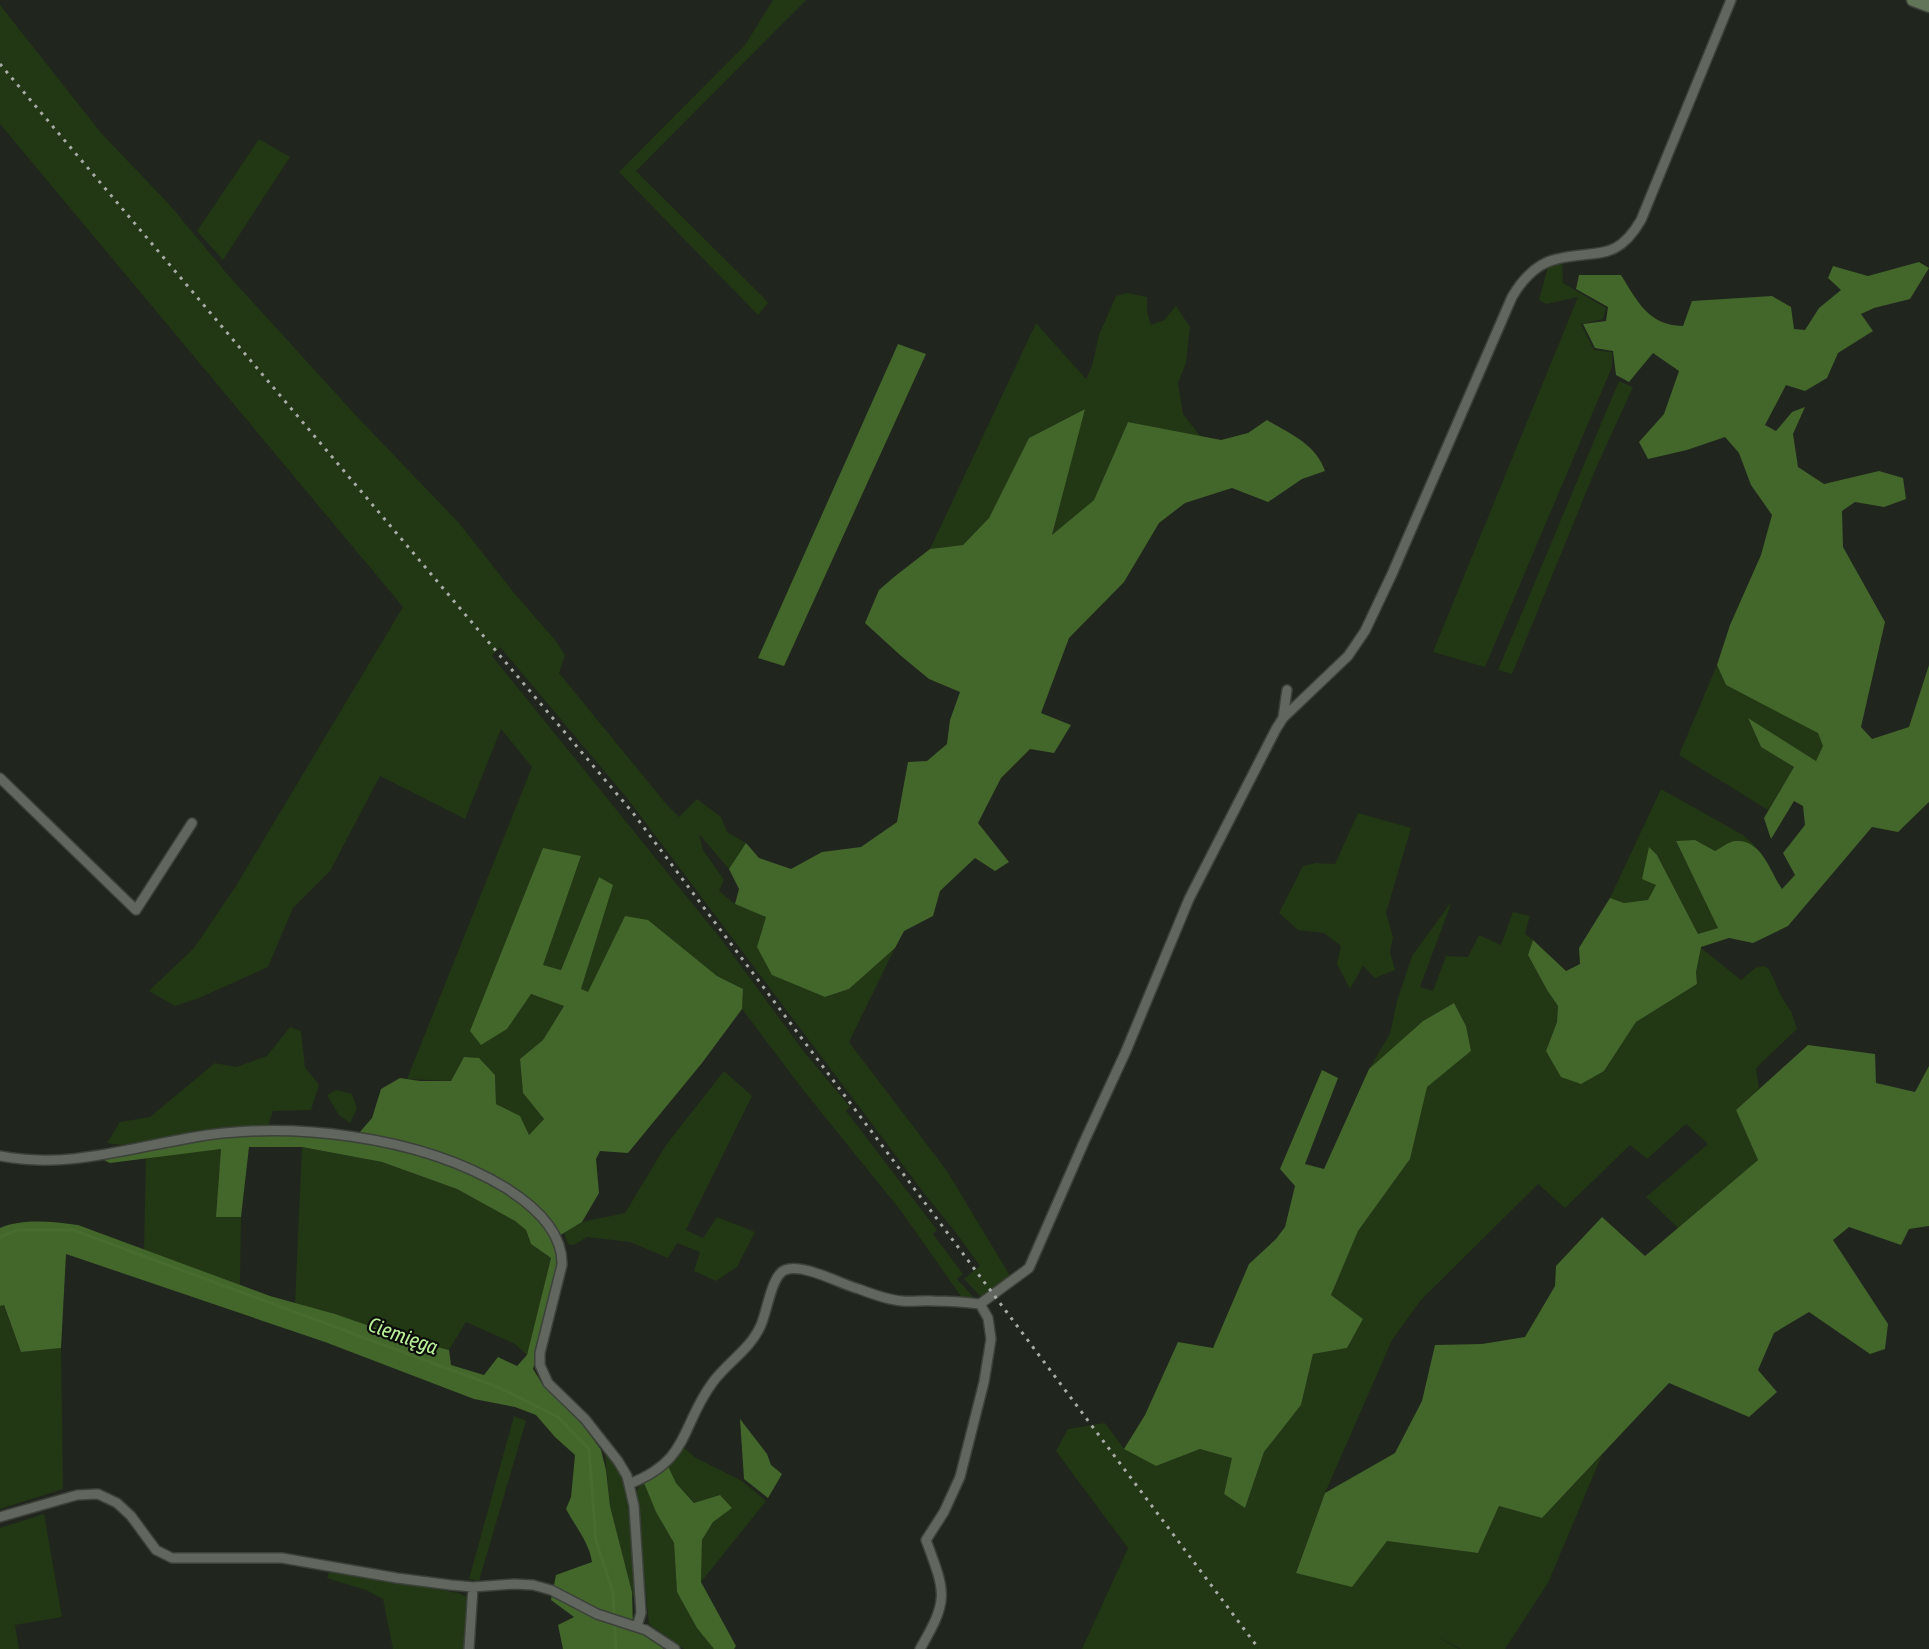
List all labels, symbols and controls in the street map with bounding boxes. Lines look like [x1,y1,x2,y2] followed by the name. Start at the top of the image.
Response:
[365,1311,442,1359] water label: Ciemięga

